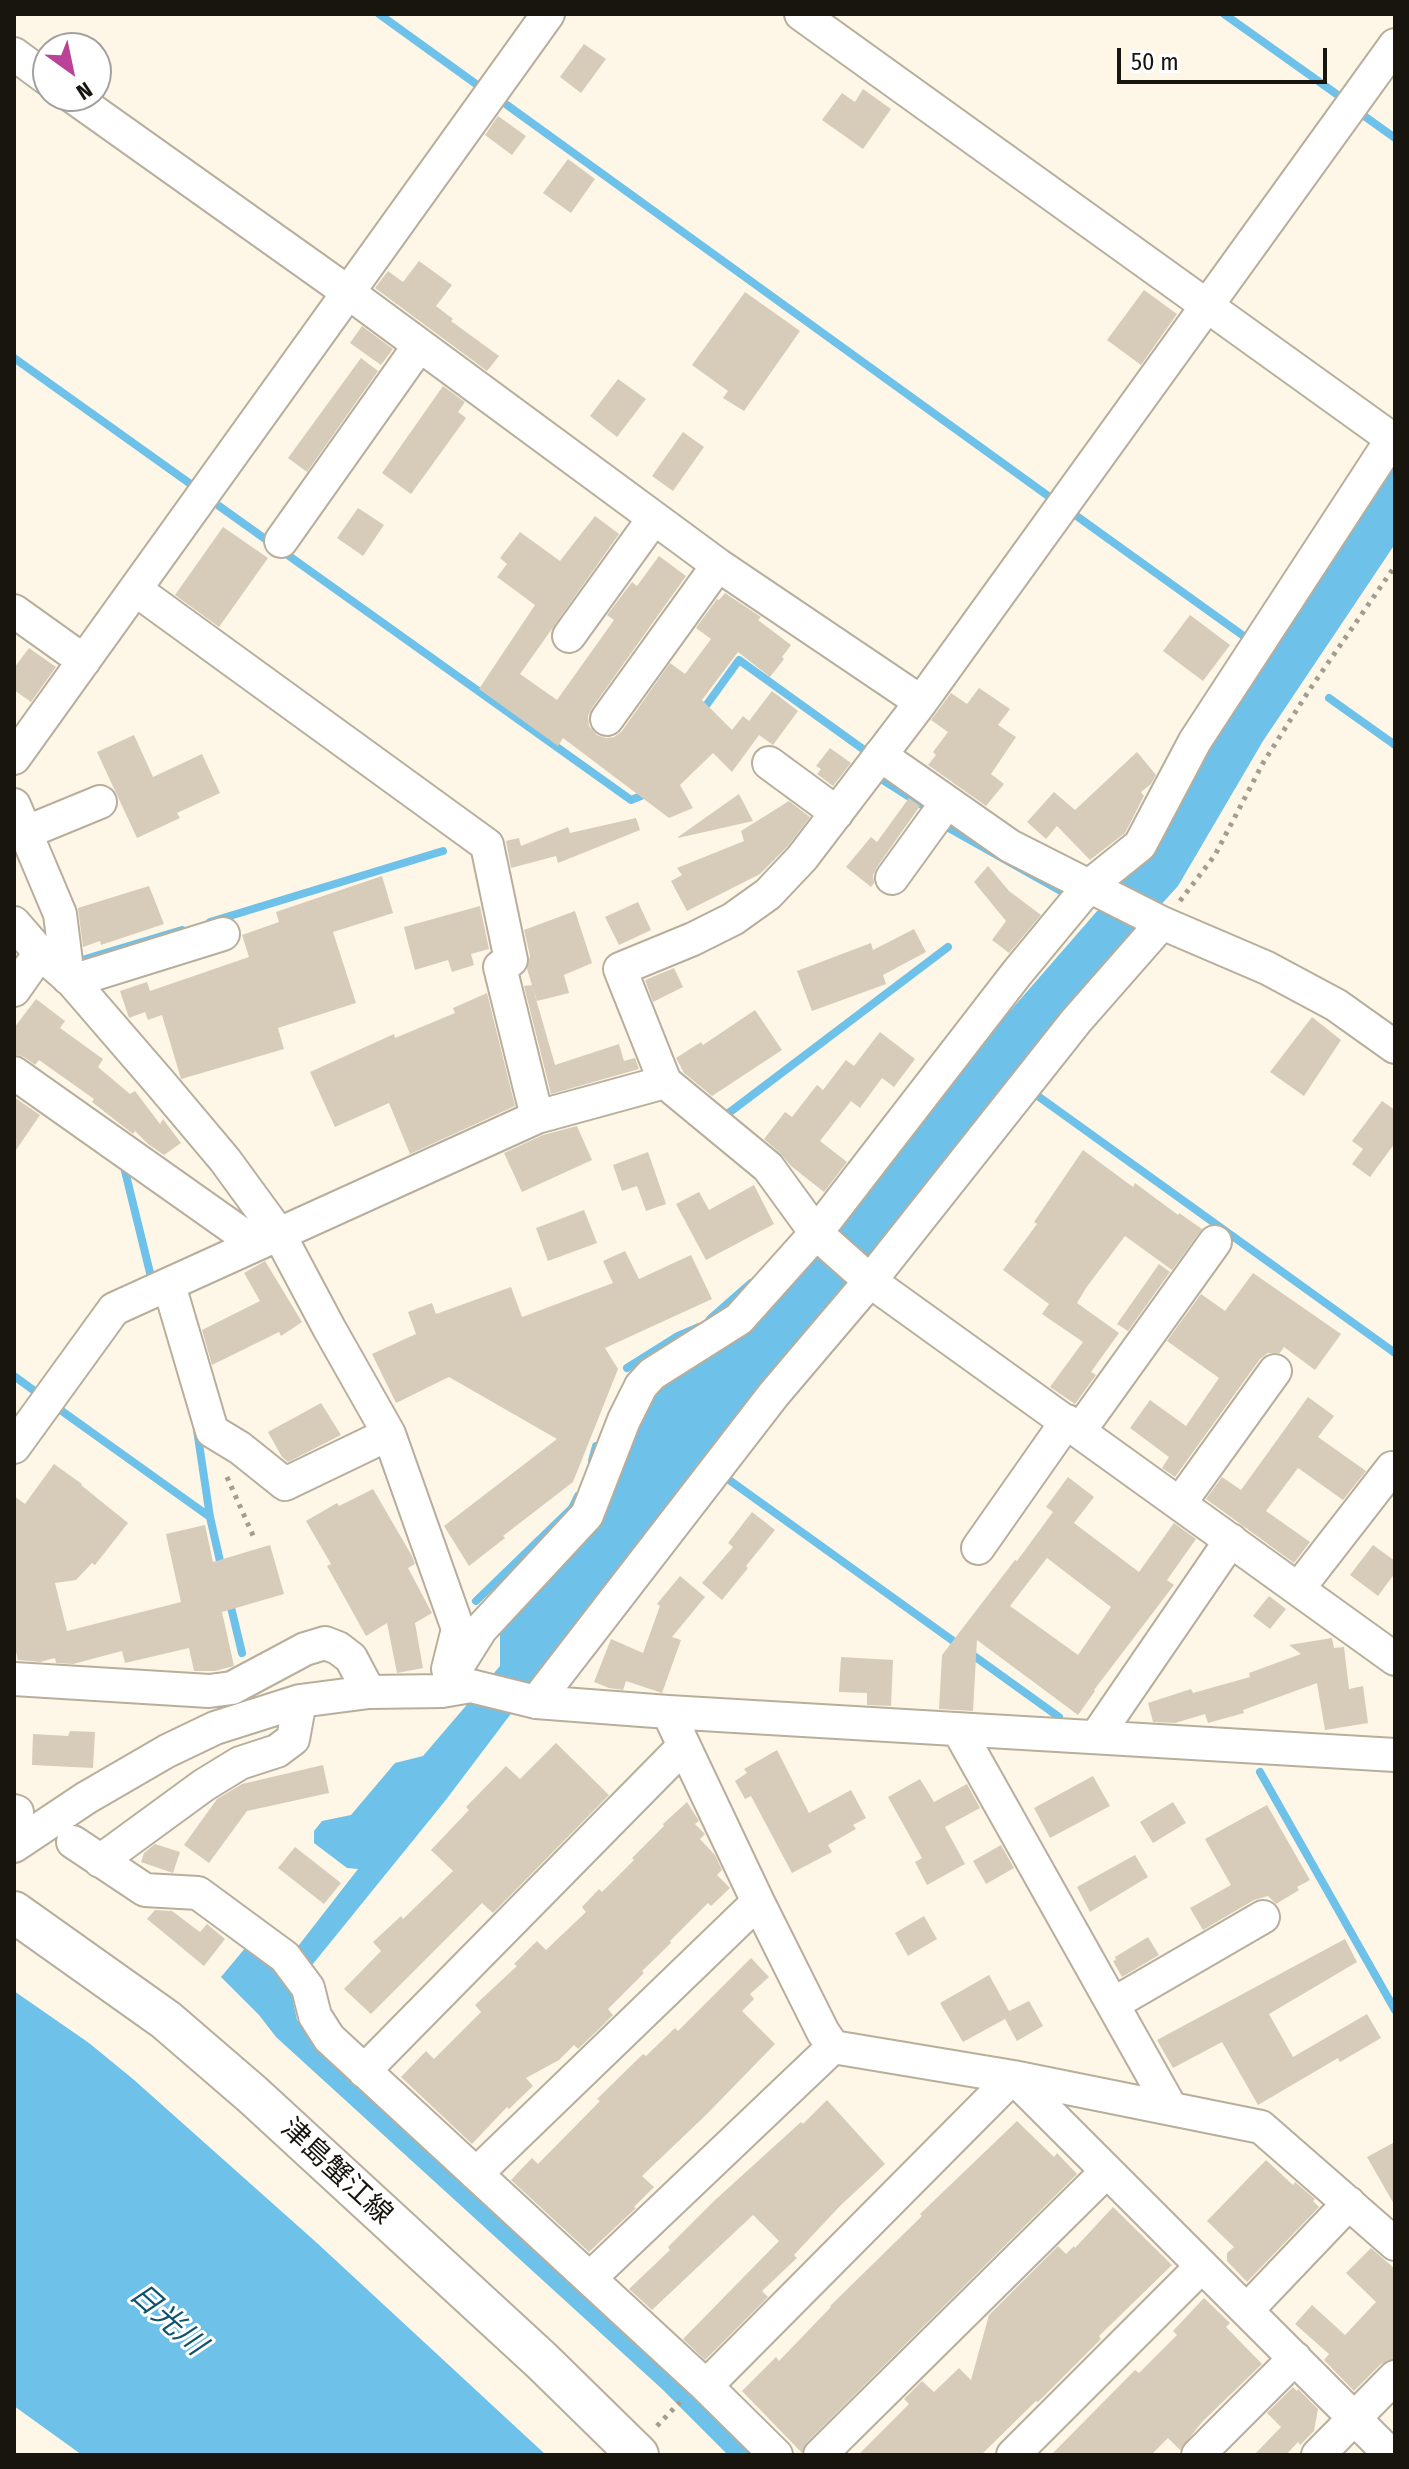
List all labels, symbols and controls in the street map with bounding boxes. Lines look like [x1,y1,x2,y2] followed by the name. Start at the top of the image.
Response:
[32,32,112,112] north arrow
[1121,32,1331,82] scale bar
[1131,48,1179,76] text: 50 m
[71,76,97,106] text: N
[273,2112,399,2232] street label: 津島蟹江線
[122,2277,212,2363] water label: 日光川

